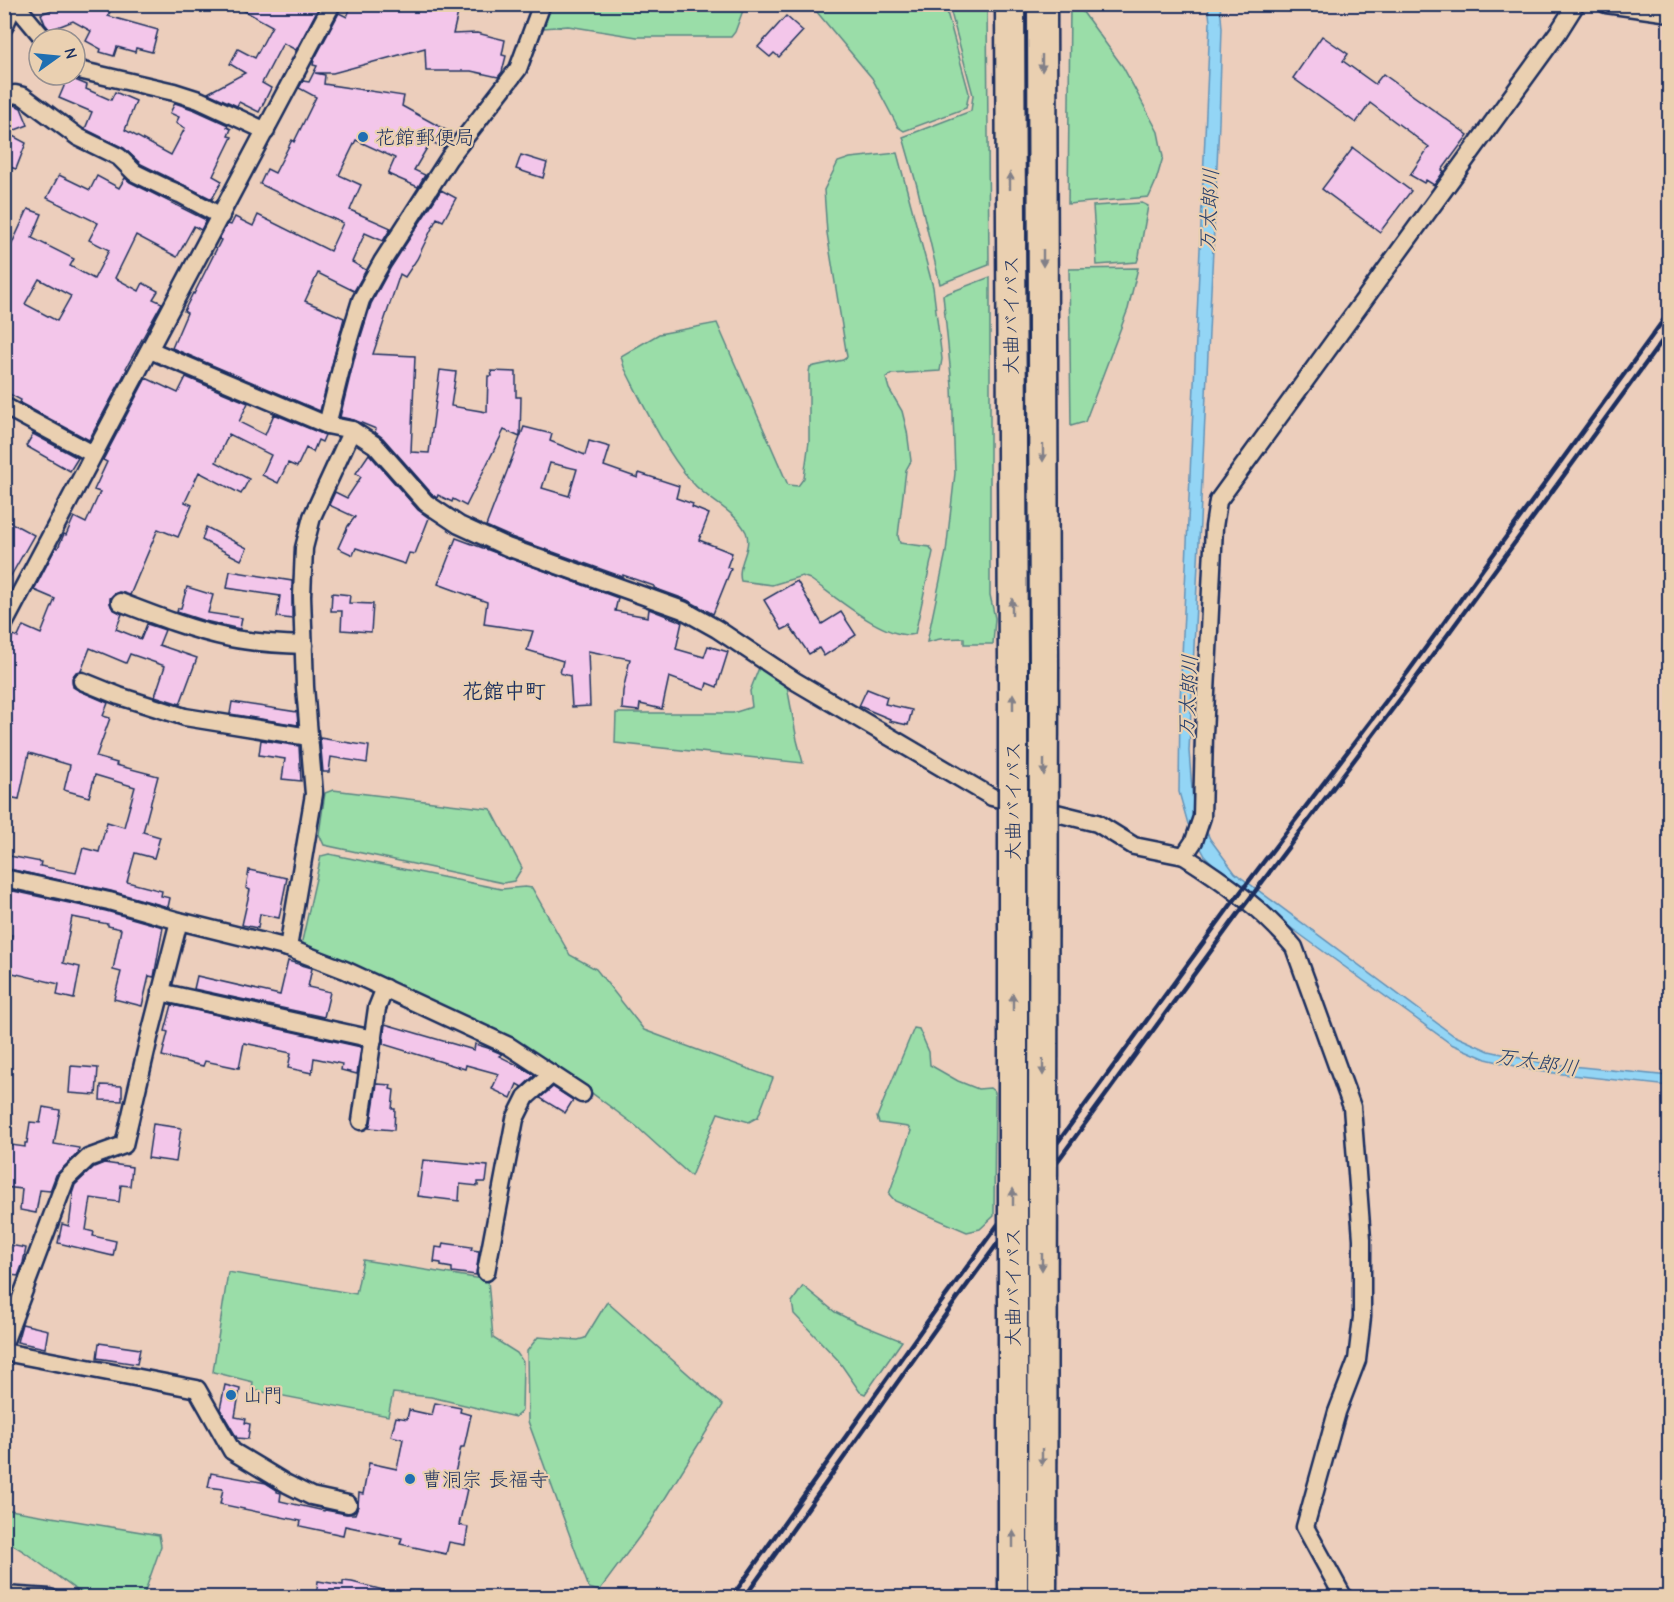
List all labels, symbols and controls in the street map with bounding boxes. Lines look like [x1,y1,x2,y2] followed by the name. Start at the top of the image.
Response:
[27,27,87,87] north arrow
[60,46,81,61] text: N
[1037,53,1047,72] one-way arrow
[375,126,475,149] place label: 花館郵便局
[356,130,370,144] marker: 花館郵便局
[1195,167,1223,253] water label: 万太郎川
[1006,171,1015,190] one-way arrow
[1038,248,1048,267] one-way arrow
[1000,255,1023,375] street label: 大曲バイパス
[1038,443,1048,462] one-way arrow
[1007,597,1017,616] one-way arrow
[1174,653,1202,739] water label: 万太郎川
[462,679,546,703] district label: 花館中町
[1008,693,1018,712] one-way arrow
[1002,741,1025,861] street label: 大曲バイパス
[1039,757,1049,776] one-way arrow
[1008,993,1018,1012] one-way arrow
[1494,1044,1580,1080] water label: 万太郎川
[1038,1057,1048,1076] one-way arrow
[1008,1188,1018,1207] one-way arrow
[1002,1227,1025,1347] street label: 大曲バイパス
[1037,1252,1047,1271] one-way arrow
[243,1384,283,1407] place label: 山門
[224,1388,238,1402] marker: 山門
[1037,1447,1047,1466] one-way arrow
[422,1468,549,1491] place label: 曹洞宗 長福寺
[403,1472,417,1486] marker: 曹洞宗 長福寺
[1008,1530,1018,1549] one-way arrow

